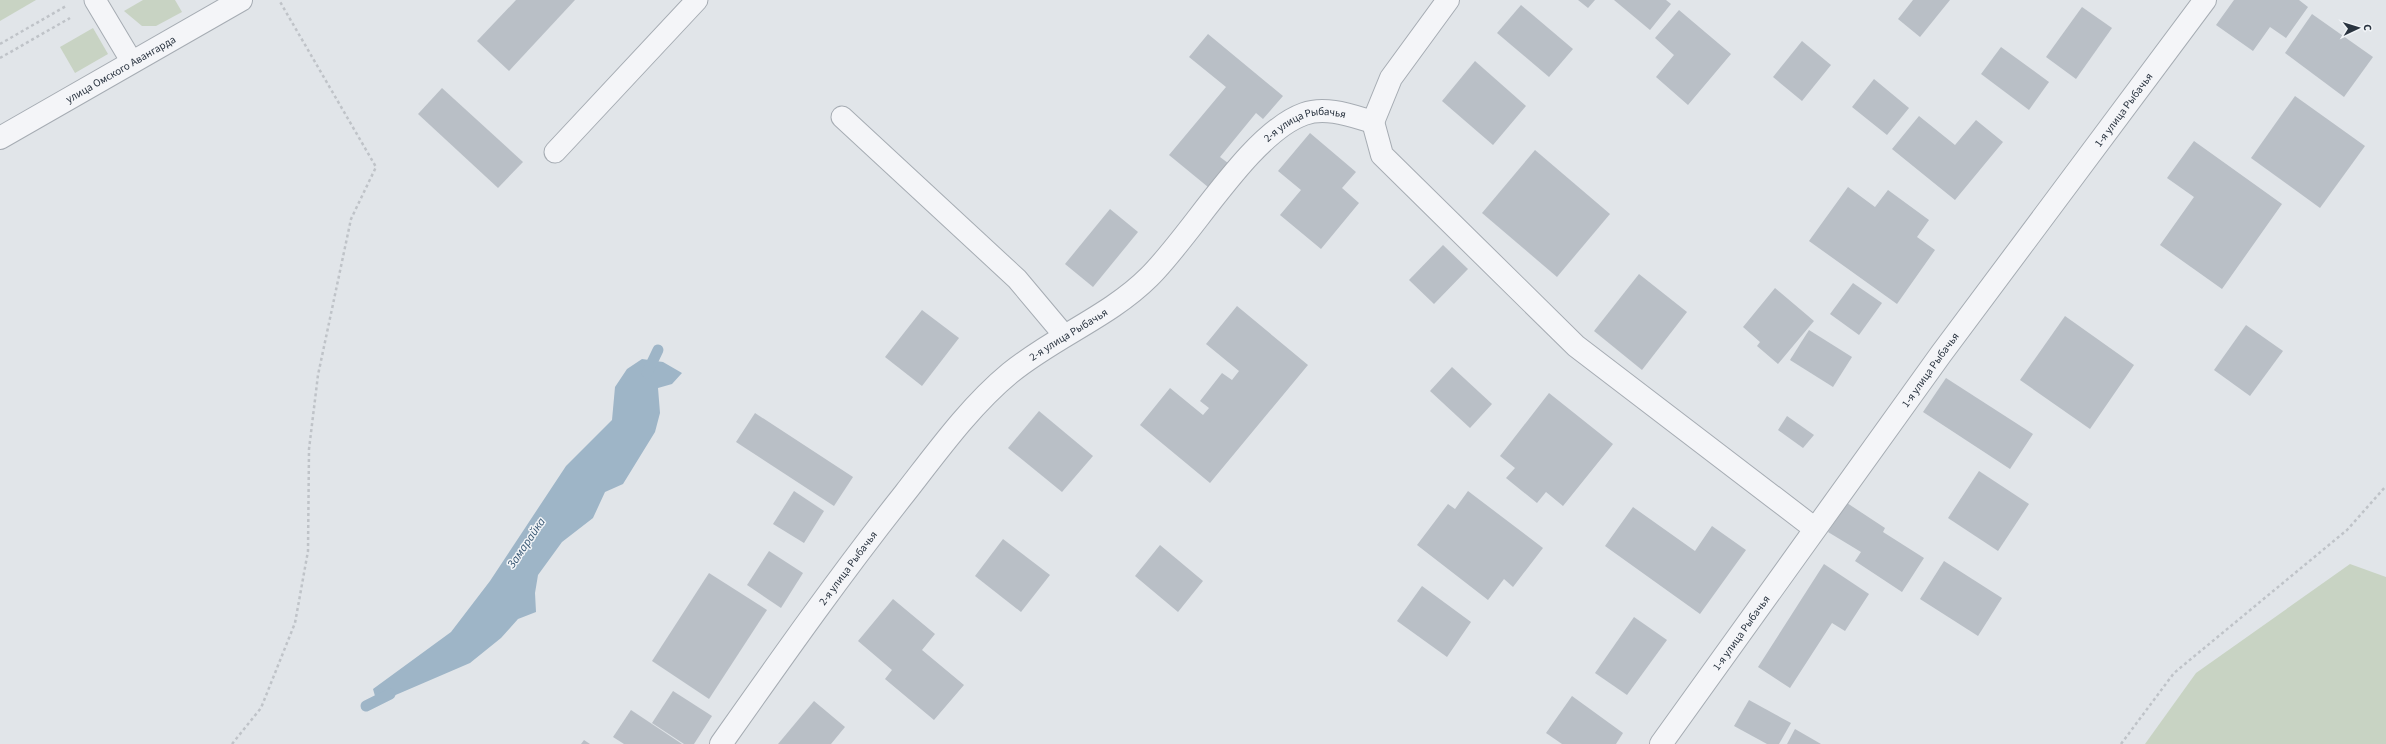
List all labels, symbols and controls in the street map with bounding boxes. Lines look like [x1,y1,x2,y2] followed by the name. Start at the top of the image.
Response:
[2338,8,2378,48] north arrow
[2360,24,2375,32] text: С
[63,32,179,107] street label: улица Омского Авангарда
[2091,70,2156,150] street label: 1-я улица Рыбачья
[1260,104,1347,146] street label: 2-я улица Рыбачья
[1026,305,1111,365] street label: 2-я улица Рыбачья
[1898,329,1963,410] street label: 1-я улица Рыбачья
[503,514,550,572] water label: Замарайка
[815,528,881,608] street label: 2-я улица Рыбачья
[1709,592,1773,674] street label: 1-я улица Рыбачья

